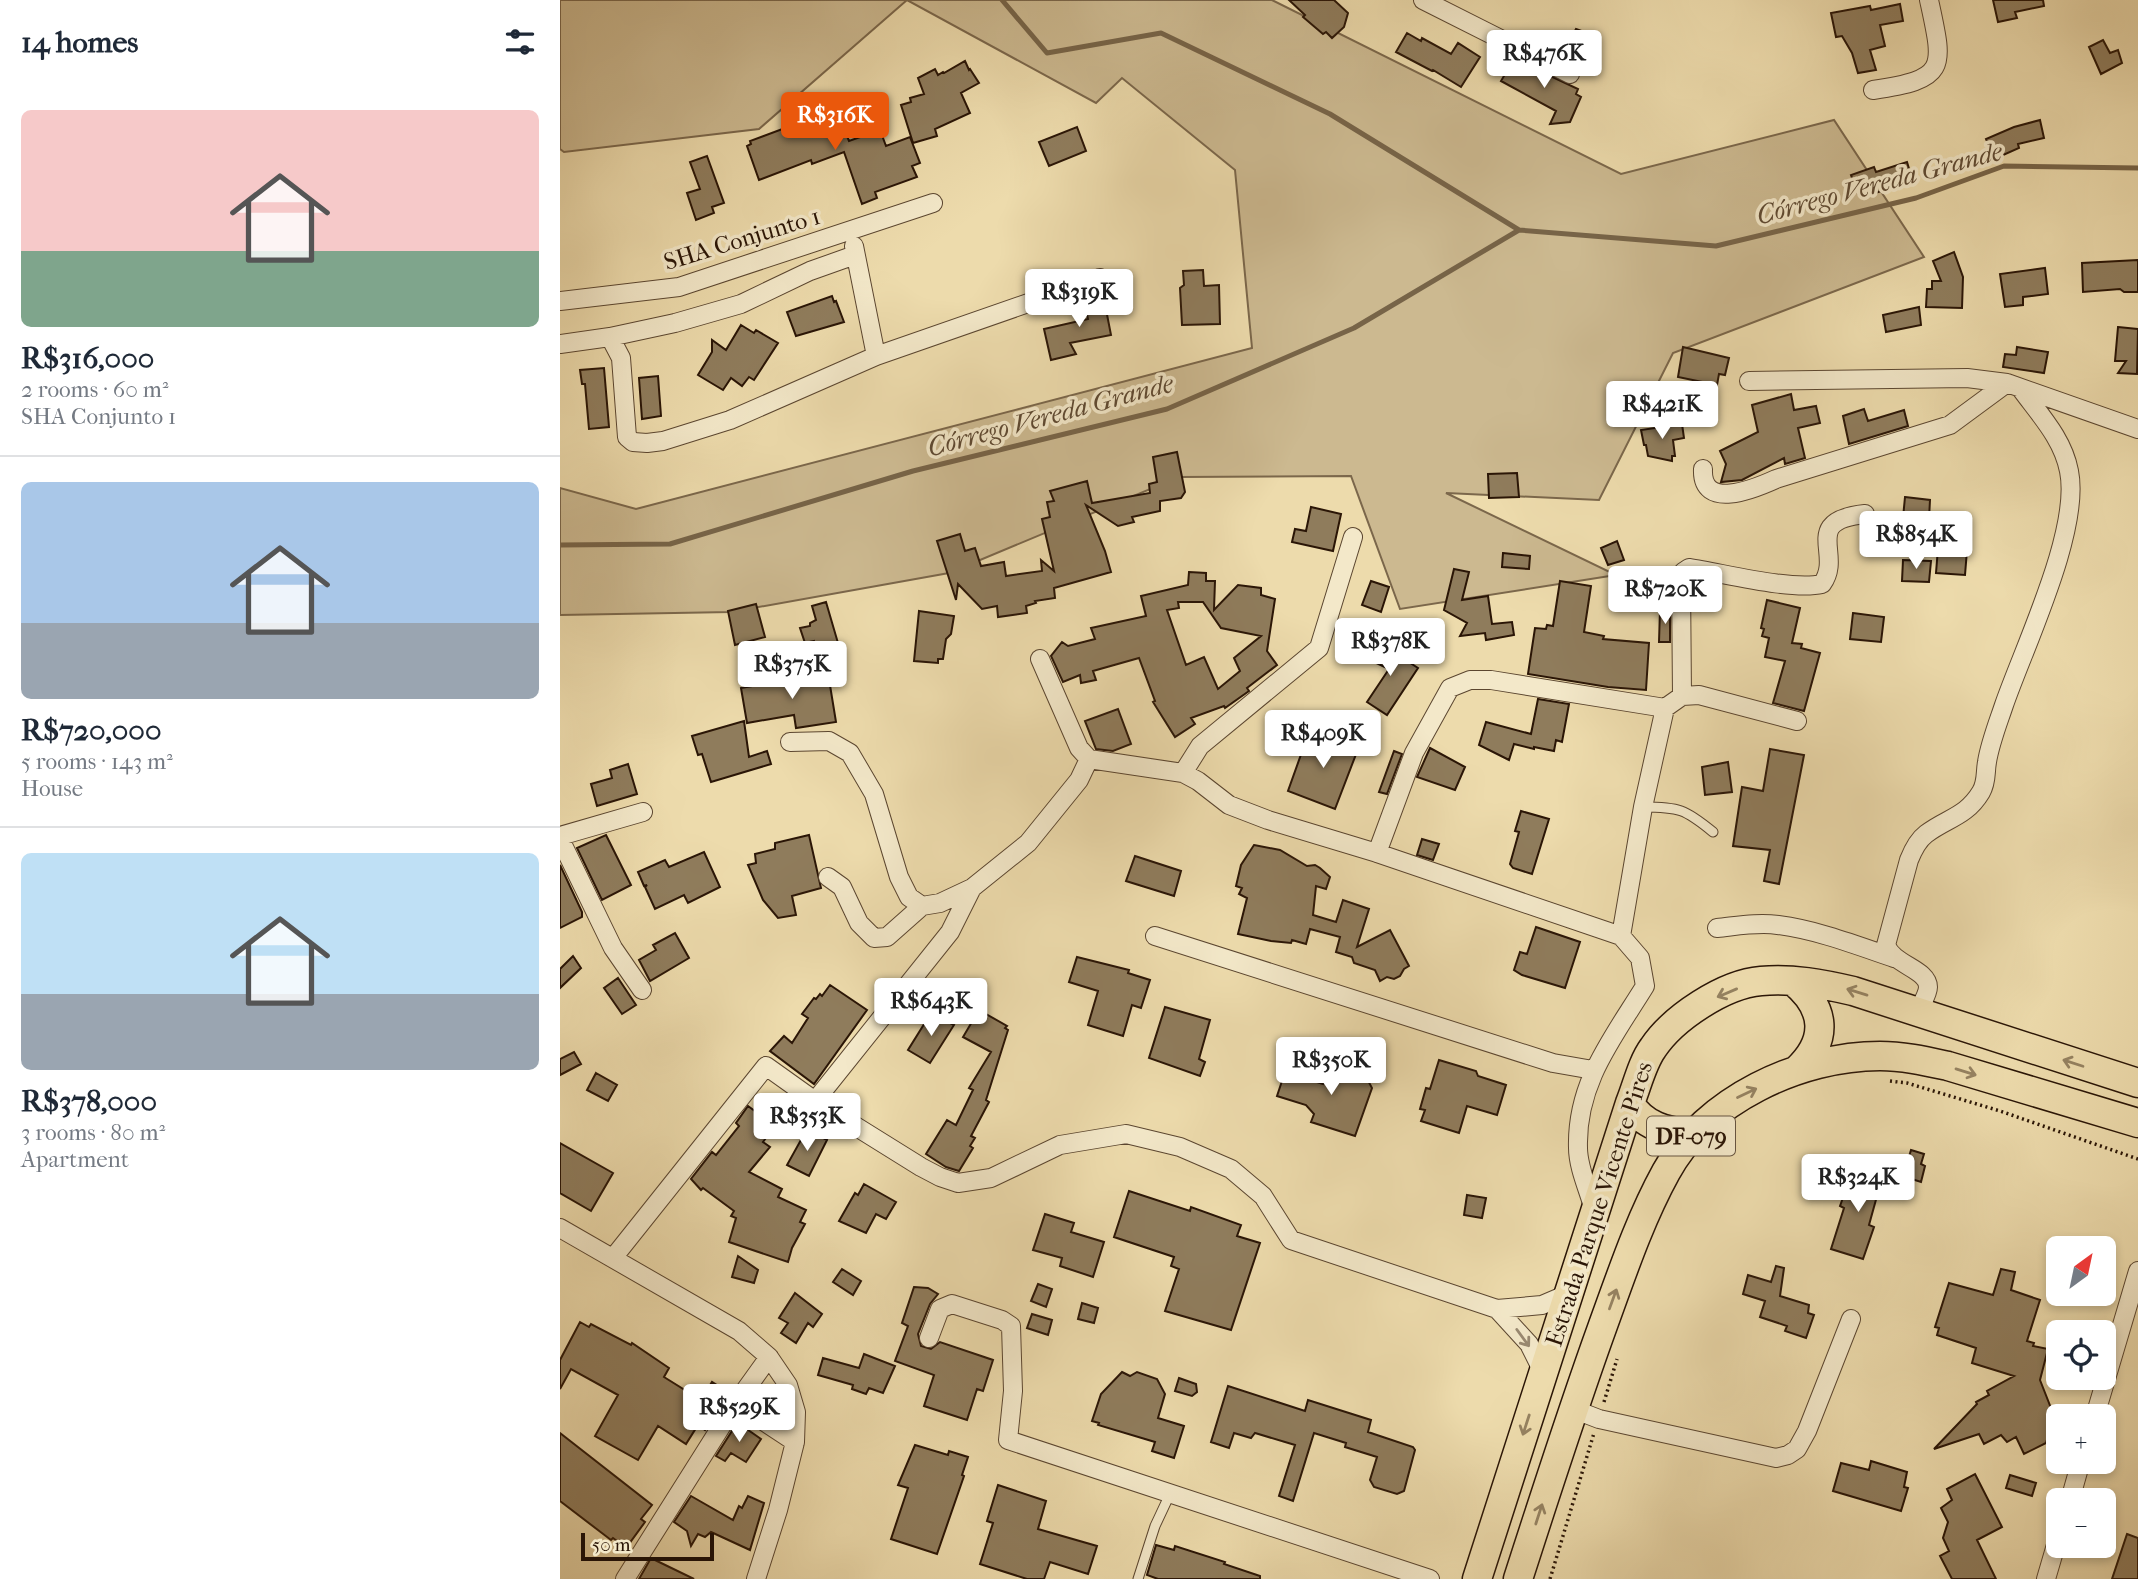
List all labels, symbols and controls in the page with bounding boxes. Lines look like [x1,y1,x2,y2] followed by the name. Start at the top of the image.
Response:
[501,23,539,61] icon: filters
[21,25,138,60] text: 14 homes
[1487,31,1601,90] pin: R$476K
[1503,39,1585,66] text: R$476K
[778,92,892,152] pin: R$316K
[797,101,873,128] text: R$316K
[1753,135,2007,231] water label: Córrego Vereda Grande
[217,155,343,281] icon: home
[660,202,824,276] street label: SHA Conjunto 1
[1022,270,1136,329] pin: R$319K
[1041,278,1117,305] text: R$319K
[21,341,154,376] text: R$316,000
[924,367,1178,463] water label: Córrego Vereda Grande
[21,376,168,403] text: 2 rooms · 60 m²
[1605,382,1719,441] pin: R$421K
[1622,390,1702,417] text: R$421K
[21,403,176,430] text: SHA Conjunto 1
[1859,512,1973,571] pin: R$854K
[1875,520,1957,547] text: R$854K
[217,527,343,653] icon: home
[1608,566,1722,626] pin: R$720K
[1624,575,1706,602] text: R$720K
[1333,618,1447,678] pin: R$378K
[1351,627,1429,654] text: R$378K
[735,642,849,701] pin: R$375K
[754,650,830,677] text: R$375K
[1266,710,1380,770] pin: R$409K
[21,713,161,748] text: R$720,000
[1281,719,1365,746] text: R$409K
[21,748,173,775] text: 5 rooms · 143 m²
[21,775,83,802] text: House
[217,898,343,1024] icon: home
[874,978,988,1038] pin: R$643K
[1846,985,1868,998] one-way arrow
[890,987,972,1014] text: R$643K
[1717,987,1738,1000] one-way arrow
[1274,1038,1388,1097] pin: R$350K
[1292,1046,1370,1073] text: R$350K
[2062,1055,2084,1068] one-way arrow
[1540,1058,1658,1350] street label: Estrada Parque Vicente Pires
[1955,1066,1977,1079] one-way arrow
[21,1084,157,1119] text: R$378,000
[1736,1086,1757,1100] one-way arrow
[750,1094,864,1153] pin: R$353K
[770,1102,844,1129] text: R$353K
[1647,1116,1735,1156] road number: DF-079
[21,1119,165,1146] text: 3 rooms · 80 m²
[21,1146,129,1173] text: Apartment
[1801,1154,1915,1214] pin: R$324K
[1818,1163,1898,1190] text: R$324K
[2046,1236,2116,1306] north arrow
[2046,1236,2116,1558] map controls
[1608,1288,1620,1310] one-way arrow
[2046,1320,2116,1390] button: locate
[1516,1328,1531,1347] one-way arrow
[682,1384,796,1444] pin: R$529K
[699,1393,779,1420] text: R$529K
[2046,1404,2116,1474] button: +
[1519,1413,1532,1435] one-way arrow
[2046,1488,2116,1558] button: −
[1533,1503,1546,1525] one-way arrow
[581,1530,714,1562] scale bar
[592,1534,631,1556] text: 50 m

